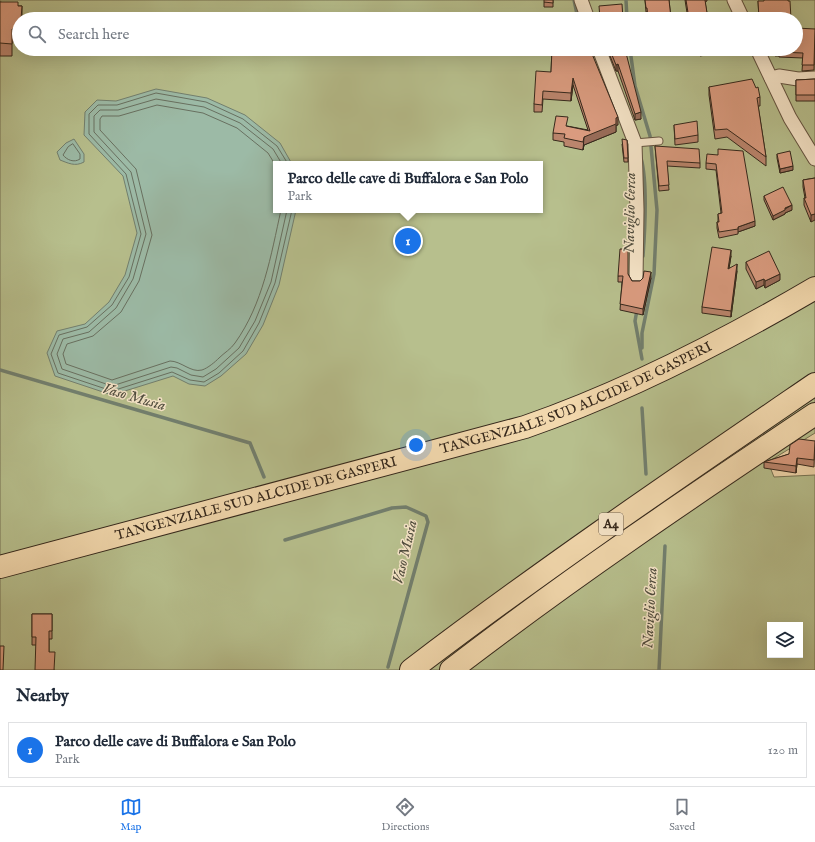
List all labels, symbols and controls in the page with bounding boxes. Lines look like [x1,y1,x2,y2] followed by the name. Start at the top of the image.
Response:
[12,12,803,56] search box
[26,23,48,45] icon: search
[58,25,129,44] text: Search here
[273,161,543,213] popup
[288,169,528,188] text: Parco delle cave di Buffalora e San Polo
[620,172,641,254] water label: Naviglio Cerca
[288,188,312,205] text: Park
[395,226,421,256] pin: 1
[438,338,715,458] street label: TANGENZIALE SUD ALCIDE DE GASPERI
[100,379,168,415] water label: Vaso Musia
[406,435,426,455] your location
[113,453,399,545] street label: TANGENZIALE SUD ALCIDE DE GASPERI
[599,513,623,535] road number: A4
[388,518,422,586] water label: Vaso Musia
[638,567,663,649] water label: Naviglio Cerca
[767,622,803,658] map controls
[767,622,803,658] button: layers
[16,686,69,707] text: Nearby
[55,732,296,751] text: Parco delle cave di Buffalora e San Polo
[28,742,32,759] text: 1
[768,742,798,759] text: 120 m
[55,751,80,768] text: Park
[120,796,142,834] tab: Map
[382,796,429,834] tab: Directions
[669,796,695,834] tab: Saved

